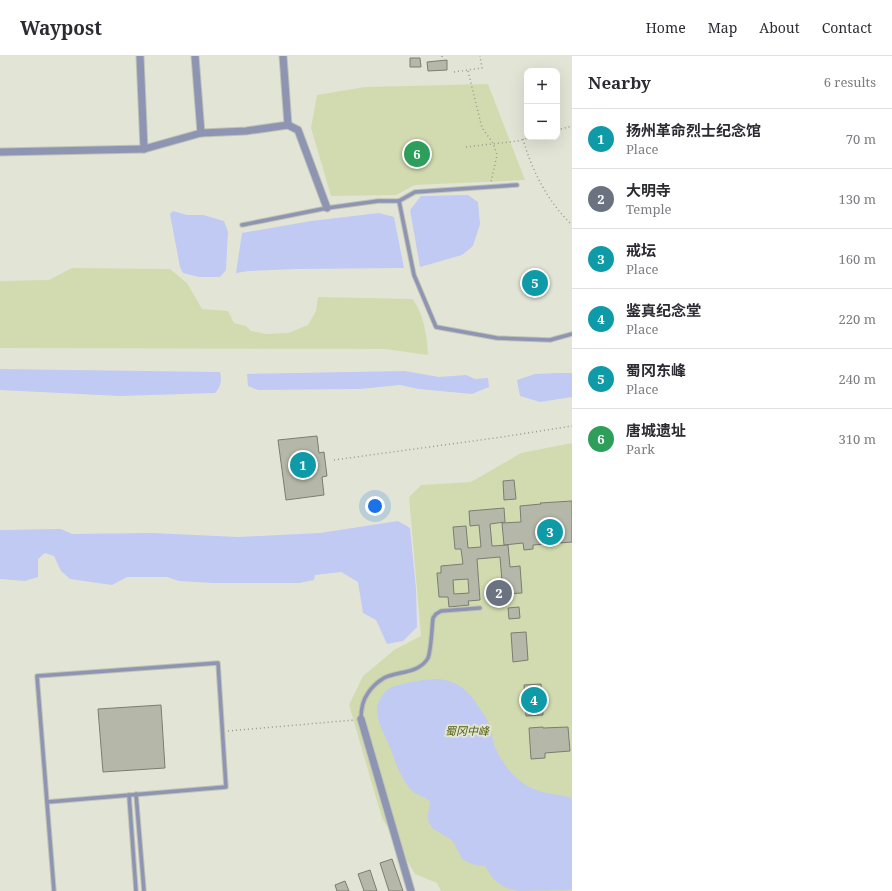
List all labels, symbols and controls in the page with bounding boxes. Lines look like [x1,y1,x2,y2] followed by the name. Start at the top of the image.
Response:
[20,15,102,41] text: Waypost
[646,18,686,37] text: Home
[708,18,737,37] text: Map
[759,18,800,37] text: About
[822,18,872,37] text: Contact
[524,68,560,140] map controls
[524,68,560,104] button: +
[588,71,651,94] text: Nearby
[824,73,876,91] text: 6 results
[524,104,560,140] button: −
[626,120,761,140] text: 扬州革命烈士纪念馆
[597,130,605,148] text: 1
[846,130,876,148] text: 70 m
[404,139,430,169] pin: 6
[626,140,659,158] text: Place
[626,180,671,200] text: 大明寺
[597,190,605,208] text: 2
[839,190,876,208] text: 130 m
[626,200,672,218] text: Temple
[626,240,656,260] text: 戒坛
[597,250,605,268] text: 3
[839,250,876,268] text: 160 m
[626,260,659,278] text: Place
[522,268,548,298] pin: 5
[626,300,701,320] text: 鉴真纪念堂
[597,310,605,328] text: 4
[839,310,876,328] text: 220 m
[626,320,659,338] text: Place
[626,360,686,380] text: 蜀冈东峰
[597,370,605,388] text: 5
[839,370,876,388] text: 240 m
[626,380,659,398] text: Place
[626,420,686,440] text: 唐城遗址
[597,430,605,448] text: 6
[839,430,876,448] text: 310 m
[626,440,655,458] text: Park
[290,450,316,480] pin: 1
[365,496,385,516] your location
[537,517,563,547] pin: 3
[486,578,512,608] pin: 2
[521,685,547,715] pin: 4
[445,723,490,738] park label: 蜀冈中峰

